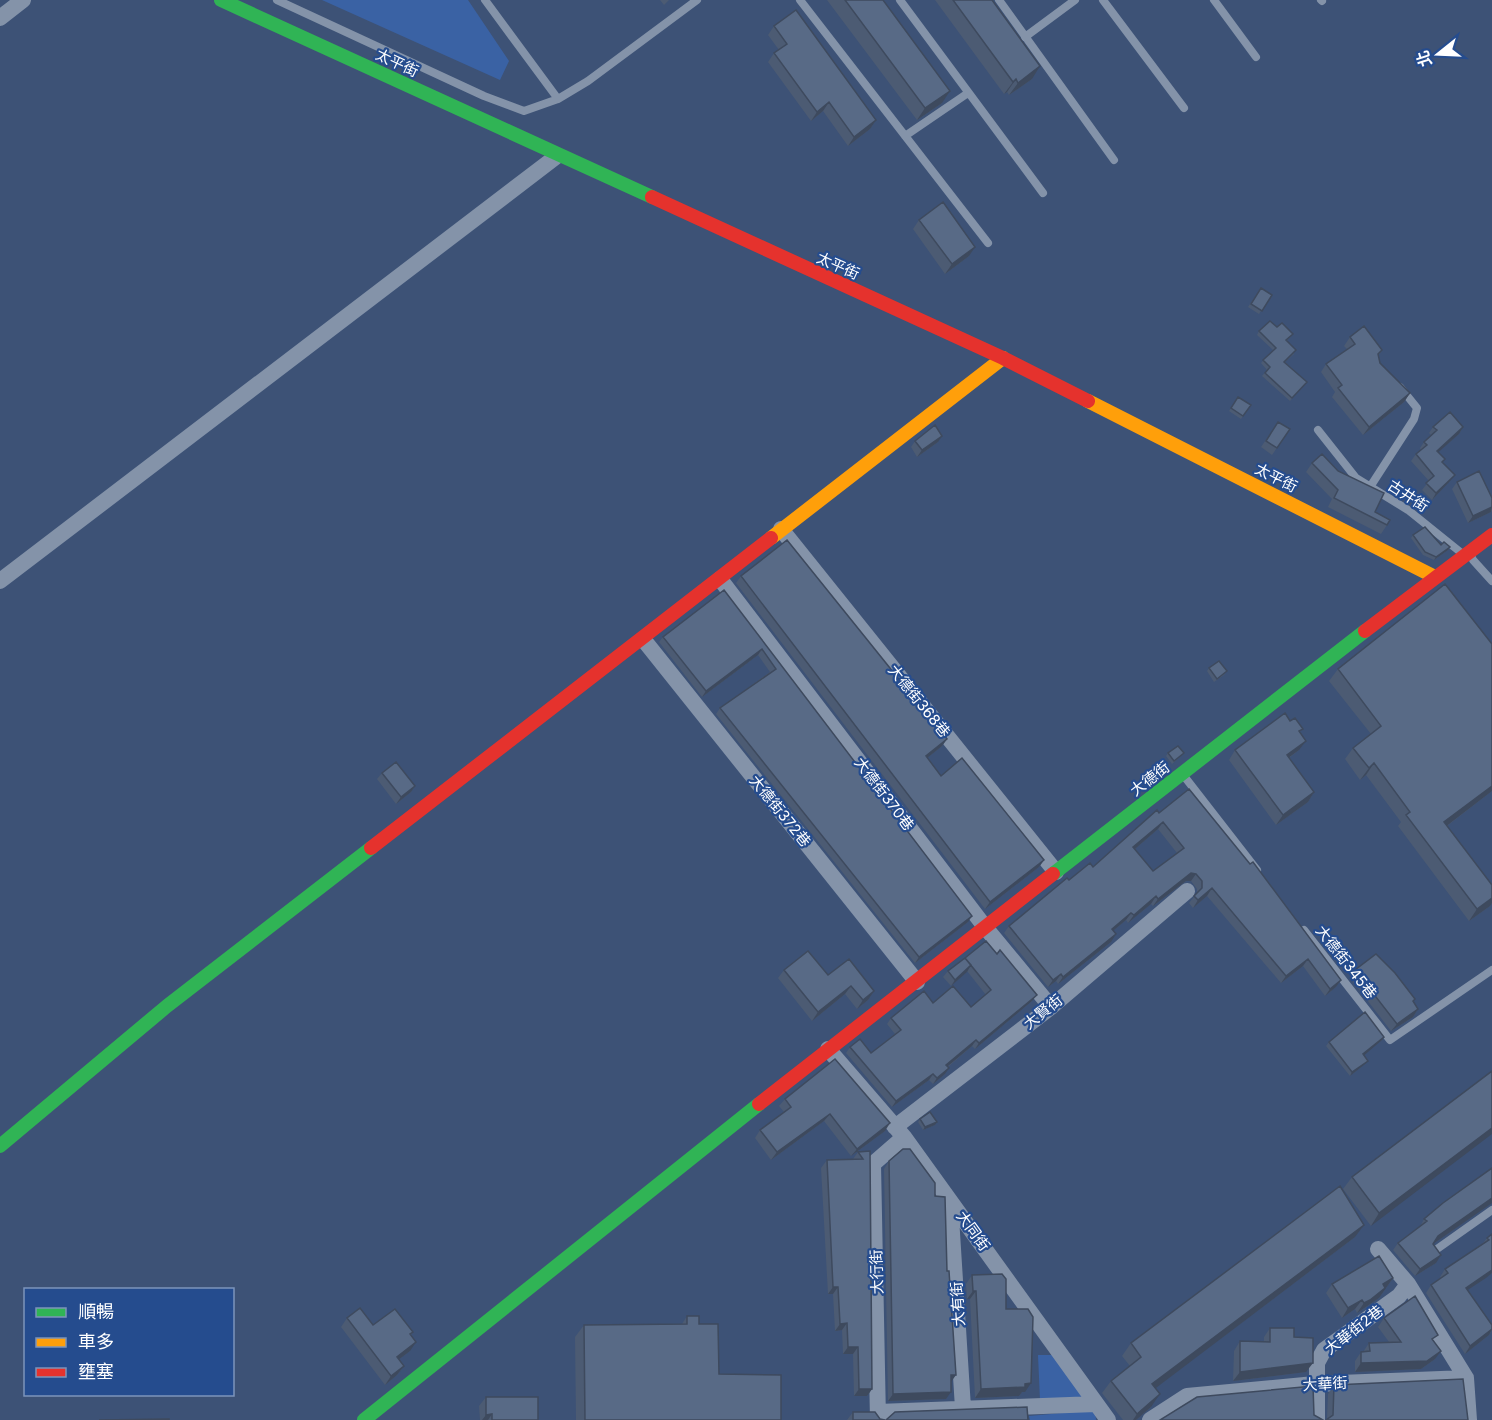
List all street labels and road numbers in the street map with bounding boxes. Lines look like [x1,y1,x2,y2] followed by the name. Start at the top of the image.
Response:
[373,44,422,81] street label: 太平街
[814,248,863,283] street label: 太平街
[1252,459,1301,496] street label: 太平街
[1384,475,1432,516] street label: 古井街
[884,661,954,741] street label: 大德街368巷
[851,753,918,834] street label: 大德街370巷
[1126,757,1173,800] street label: 大德街
[746,771,815,850] street label: 大德街372巷
[1312,921,1381,1002] street label: 大德街345巷
[1019,990,1066,1033] street label: 大賢街
[952,1207,994,1254] street label: 大同街
[866,1249,887,1295] street label: 大行街
[946,1281,969,1327] street label: 大有街
[1321,1301,1387,1358] street label: 大華街2巷
[1302,1373,1348,1394] street label: 大華街

